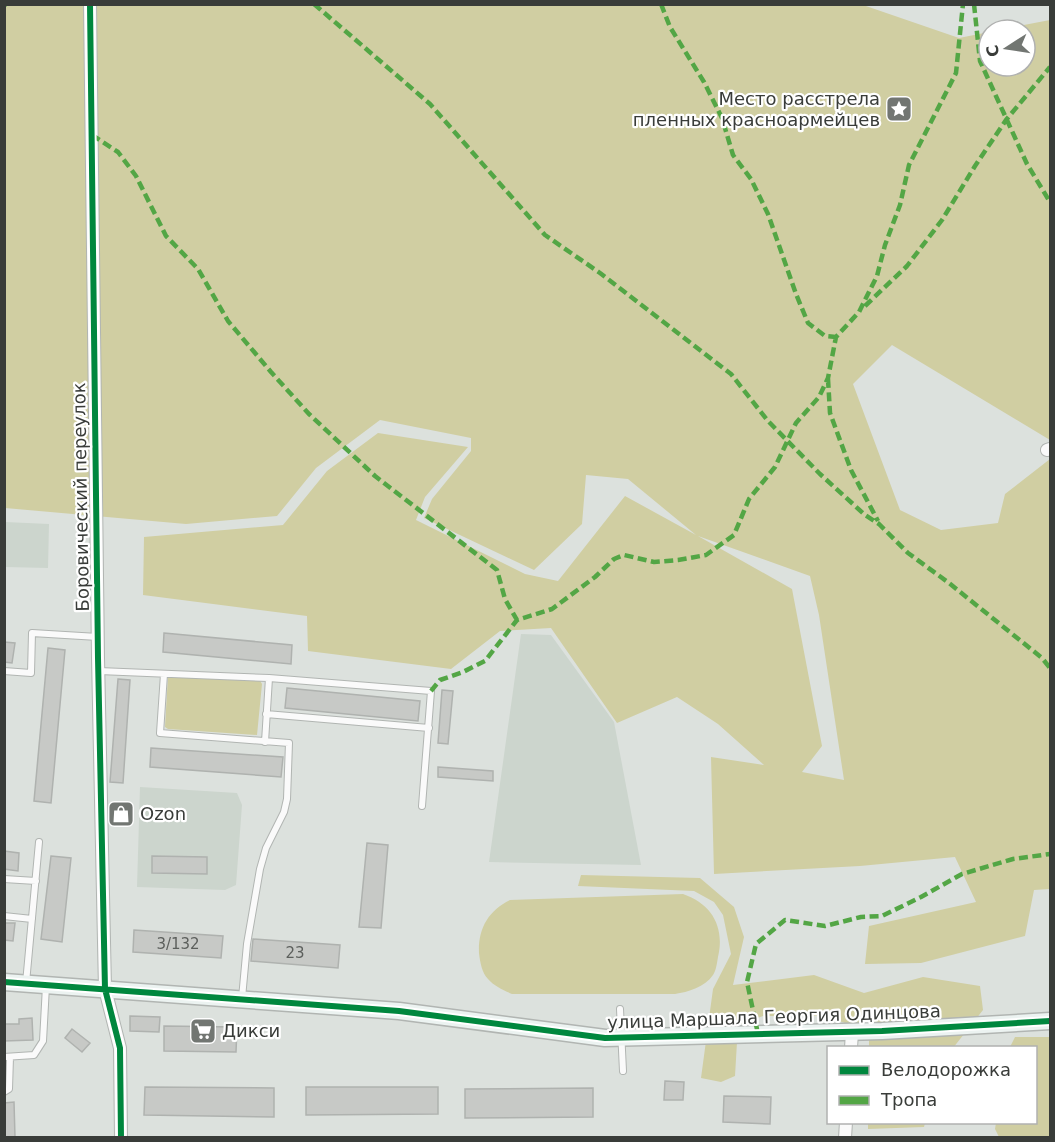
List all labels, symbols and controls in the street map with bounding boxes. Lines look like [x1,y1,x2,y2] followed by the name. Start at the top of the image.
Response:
[977,18,1037,78] north arrow
[982,43,1003,59] text: С
[633,88,880,130] place label: Место расстрела пленных красноармейцев
[884,94,914,124] place icon: Место расстрела пленных красноармейцев
[68,382,93,612] street label: Боровический переулок
[106,799,136,829] shop icon: Ozon
[140,803,186,824] place label: Ozon
[156,935,200,953] house number: 3/132
[285,944,305,962] house number: 23
[607,1000,941,1033] street label: улица Маршала Георгия Одинцова
[188,1016,218,1046] supermarket icon: Дикси
[222,1020,280,1041] place label: Дикси
[827,1046,1037,1124] legend
[881,1059,1011,1080] text: Велодорожка
[880,1089,937,1110] text: Тропа

